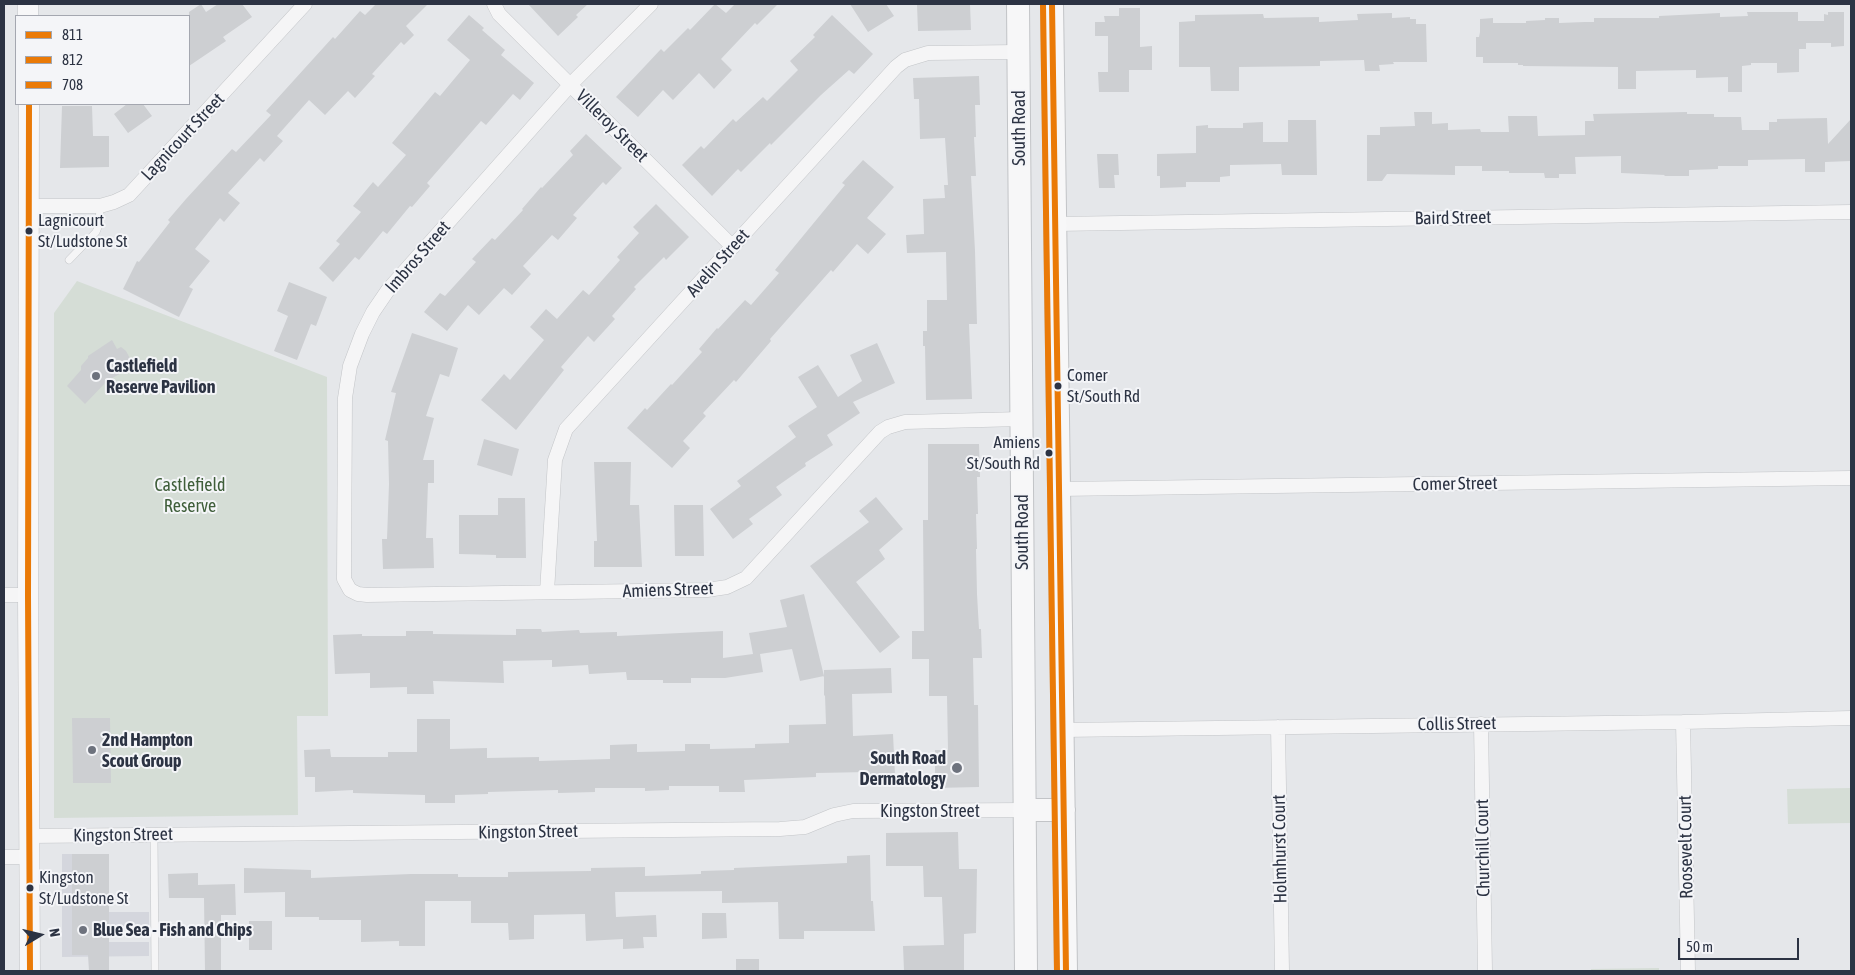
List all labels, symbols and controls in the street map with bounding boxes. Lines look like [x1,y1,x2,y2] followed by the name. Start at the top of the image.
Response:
[15,15,190,105] legend
[62,26,83,43] text: 811
[62,51,83,68] text: 812
[62,76,83,93] text: 708
[571,85,653,167] street label: Villeroy Street
[137,89,229,185] street label: Lagnicourt Street
[1008,90,1030,166] street label: South Road
[1414,207,1492,229] street label: Baird Street
[38,211,128,251] place label: Lagnicourt St/Ludstone St
[381,217,455,297] street label: Imbros Street
[682,225,754,301] street label: Avelin Street
[24,226,34,236] marker: Lagnicourt St/Ludstone St
[106,355,215,398] place label: Castlefield Reserve Pavilion
[1067,366,1140,406] place label: Comer St/South Rd
[90,370,102,382] marker: Castlefield Reserve Pavilion
[1053,381,1063,391] marker: Comer St/South Rd
[967,433,1040,473] place label: Amiens St/South Rd
[1044,448,1054,458] marker: Amiens St/South Rd
[1412,472,1498,496] street label: Comer Street
[154,474,226,516] park label: Castlefield Reserve
[1011,494,1033,570] street label: South Road
[622,578,714,602] street label: Amiens Street
[1418,713,1496,735] street label: Collis Street
[102,729,193,772] place label: 2nd Hampton Scout Group
[86,744,98,756] marker: 2nd Hampton Scout Group
[859,747,946,790] place label: South Road Dermatology
[950,761,964,775] marker: South Road Dermatology
[1268,794,1292,904] street label: Holmhurst Court
[1674,795,1698,899] street label: Roosevelt Court
[1471,799,1495,897] street label: Churchill Court
[880,800,980,822] street label: Kingston Street
[478,820,578,844] street label: Kingston Street
[73,823,173,847] street label: Kingston Street
[39,868,129,908] place label: Kingston St/Ludstone St
[25,883,35,893] marker: Kingston St/Ludstone St
[15,910,65,960] north arrow
[93,919,252,941] place label: Blue Sea - Fish and Chips
[77,924,89,936] marker: Blue Sea - Fish and Chips
[46,927,63,938] text: N
[1680,928,1801,960] scale bar
[1686,938,1713,955] text: 50 m

